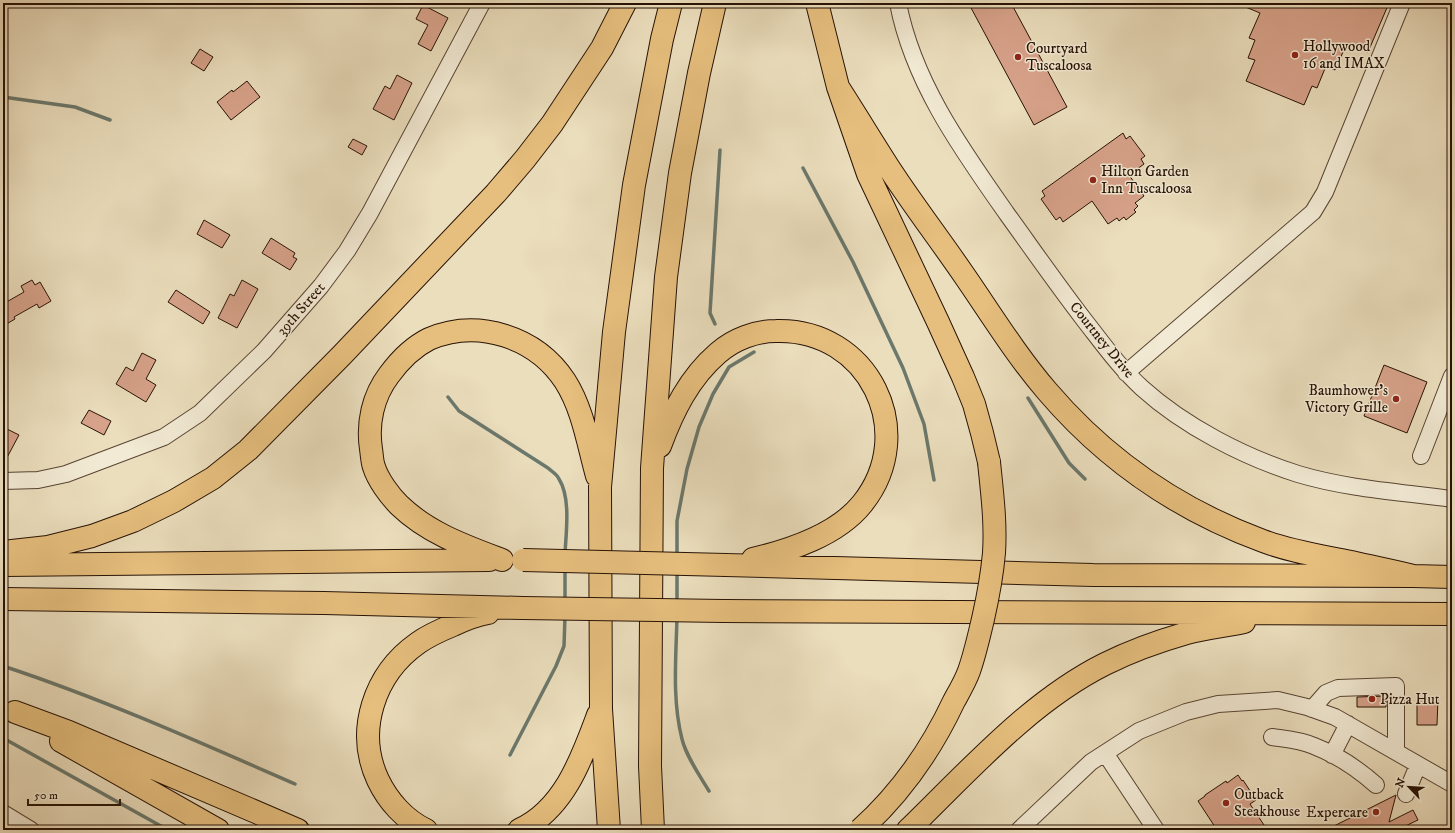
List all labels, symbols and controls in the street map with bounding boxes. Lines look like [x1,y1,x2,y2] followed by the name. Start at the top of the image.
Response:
[1303,37,1385,73] place label: Hollywood 16 and IMAX
[1026,39,1092,75] place label: Courtyard Tuscaloosa
[1290,50,1300,60] marker: Hollywood 16 and IMAX
[1013,52,1023,62] marker: Courtyard Tuscaloosa
[1101,162,1192,198] place label: Hilton Garden Inn Tuscaloosa
[1088,175,1098,185] marker: Hilton Garden Inn Tuscaloosa
[273,278,329,340] street label: 39th Street
[1065,298,1139,382] street label: Courtney Drive
[1304,381,1388,417] place label: Baumhower's Victory Grille
[1391,394,1401,404] marker: Baumhower's Victory Grille
[1380,690,1440,709] place label: Pizza Hut
[1367,694,1377,704] marker: Pizza Hut
[1389,767,1429,807] north arrow
[1393,776,1409,790] text: N
[28,781,120,807] scale bar
[1234,785,1300,821] place label: Outback Steakhouse
[34,788,58,803] text: 50 m
[1221,798,1231,808] marker: Outback Steakhouse
[1306,803,1368,822] place label: Expercare
[1371,807,1381,817] marker: Expercare

